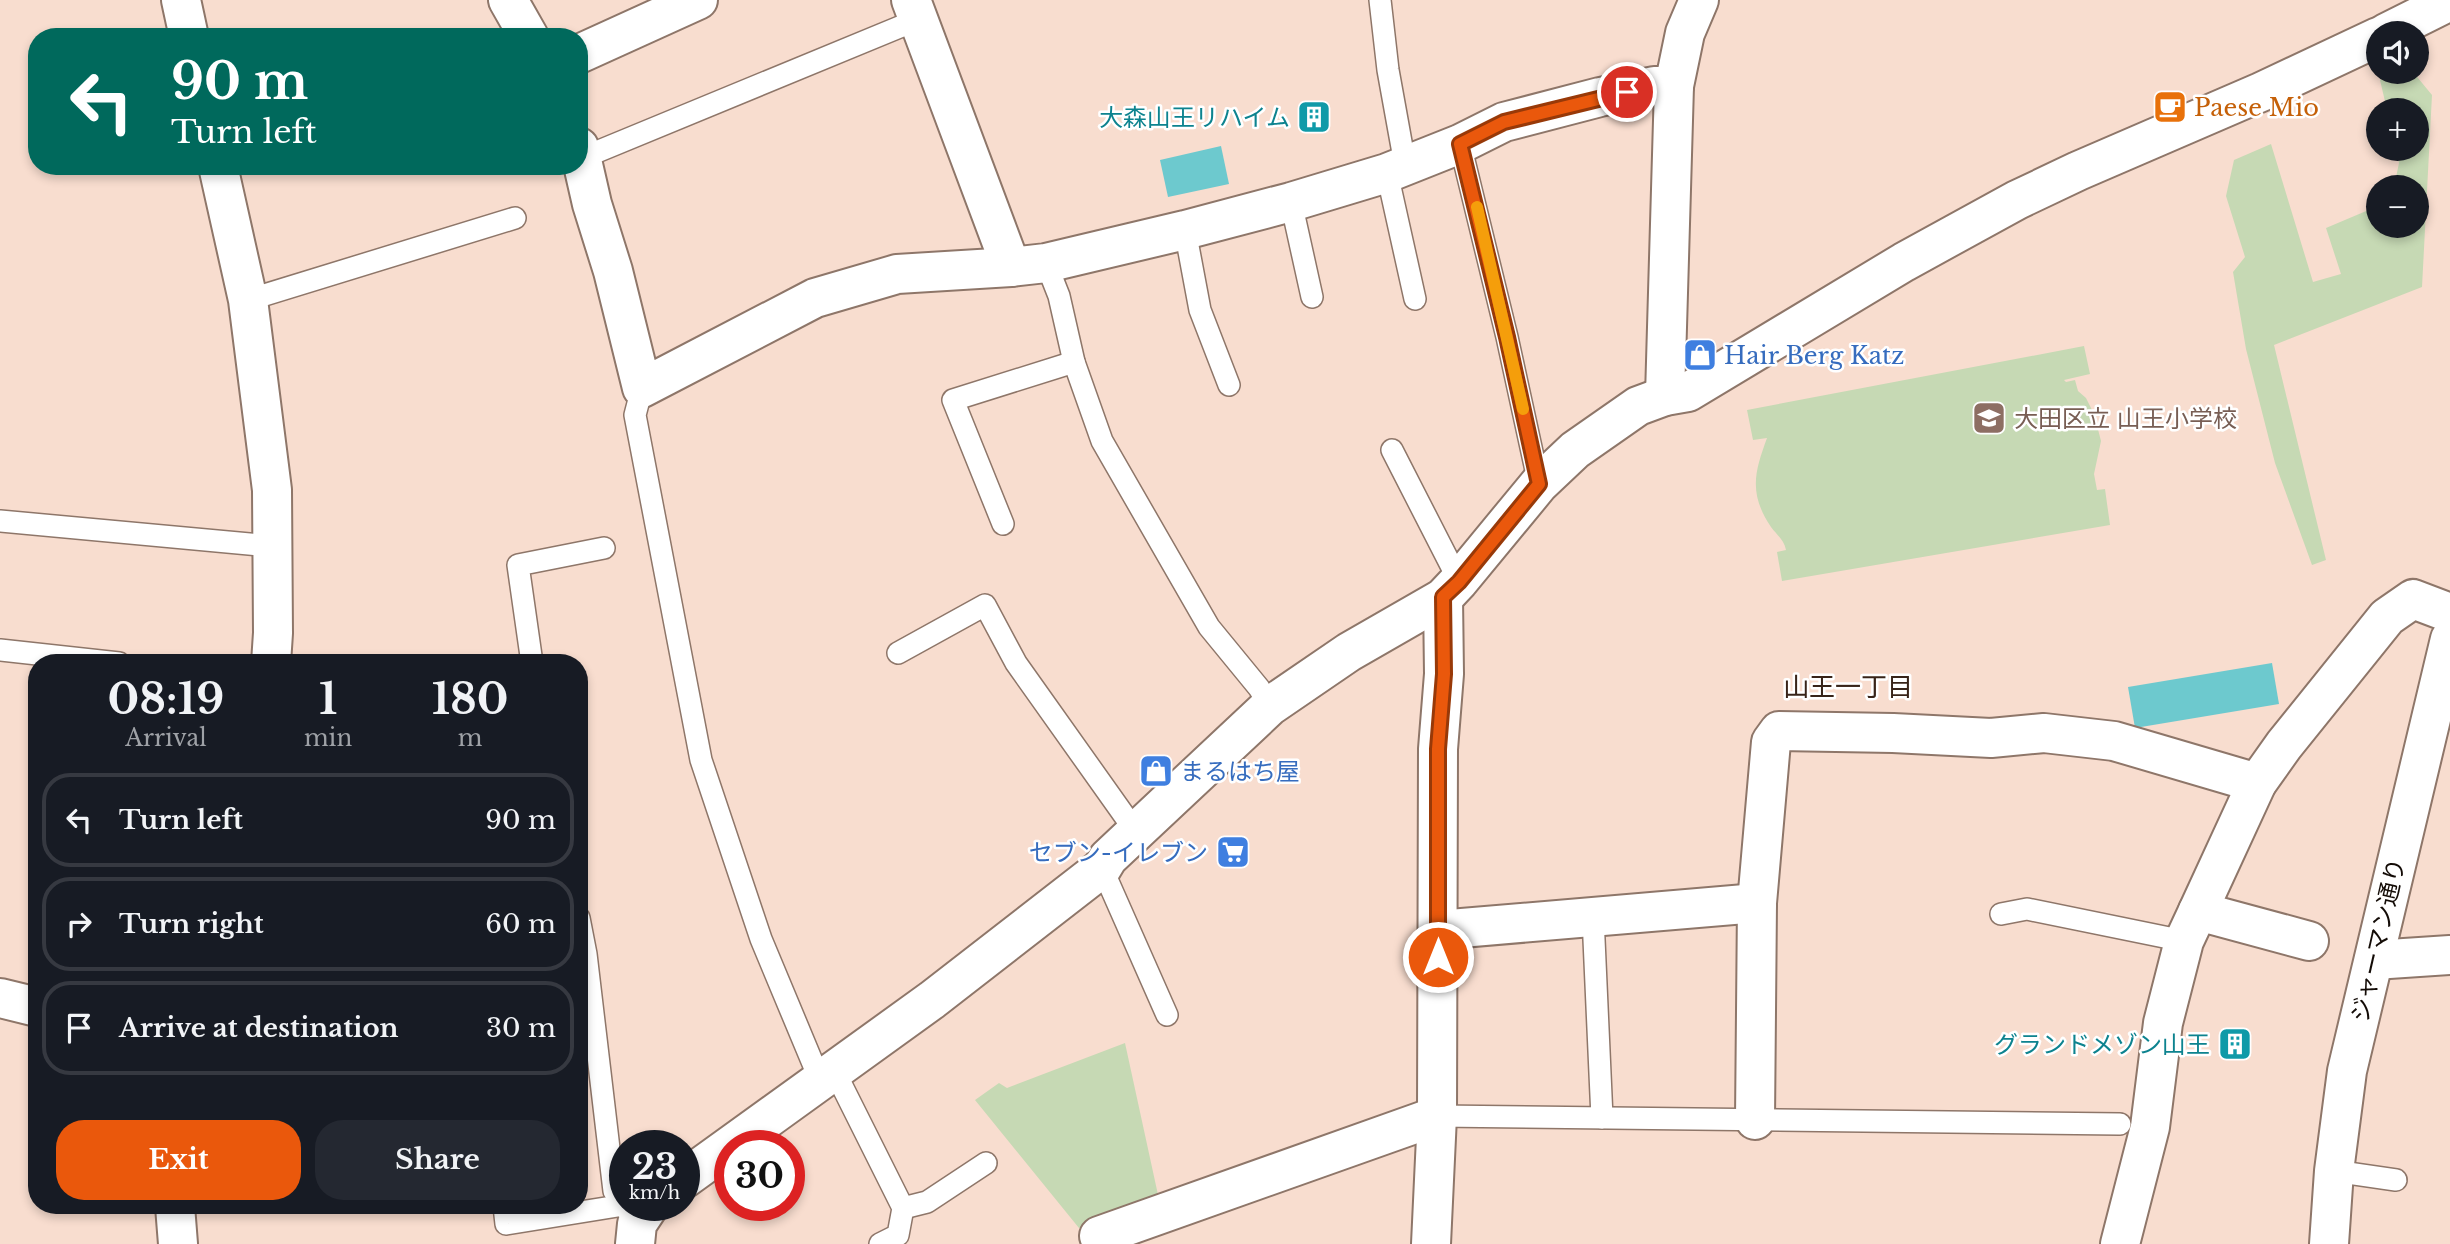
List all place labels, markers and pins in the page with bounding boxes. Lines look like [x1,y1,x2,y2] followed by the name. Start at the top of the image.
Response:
[1597,62,1657,122] pin
[2151,88,2189,126] cafe icon: Paese Mio
[2194,93,2319,122] place label: Paese Mio
[1295,98,1333,136] building icon: 大森山王リハイム
[1099,103,1290,132] place label: 大森山王リハイム
[1681,336,1719,374] shop icon: Hair Berg Katz
[1724,341,1904,370] place label: Hair Berg Katz
[1970,399,2008,437] school or university icon: 大田区立 山王小学校
[2014,404,2237,433] place label: 大田区立 山王小学校
[1137,752,1175,790] shop icon: まるはち屋
[1180,757,1300,786] place label: まるはち屋
[1214,833,1252,871] supermarket icon: セブン-イレブン
[1029,838,1208,867] place label: セブン-イレブン
[2216,1025,2254,1063] building icon: グランドメゾン山王
[1994,1030,2210,1059] place label: グランドメゾン山王

